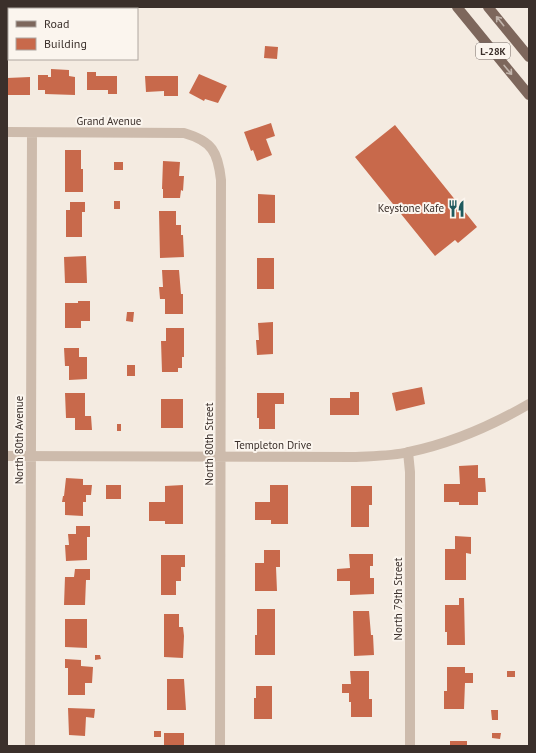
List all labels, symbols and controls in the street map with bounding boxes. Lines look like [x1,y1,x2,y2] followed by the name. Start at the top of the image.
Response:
[8,8,138,60] legend
[44,16,69,31] text: Road
[495,16,504,26] one-way arrow
[44,36,87,51] text: Building
[476,43,510,59] road number: L-28K
[504,64,513,75] one-way arrow
[77,114,142,128] street label: Grand Avenue
[447,198,467,218] restaurant icon: Keystone Kafe
[378,201,444,215] place label: Keystone Kafe
[12,395,26,484] street label: North 80th Avenue
[202,402,216,485] street label: North 80th Street
[234,438,312,452] street label: Templeton Drive
[391,557,405,640] street label: North 79th Street

